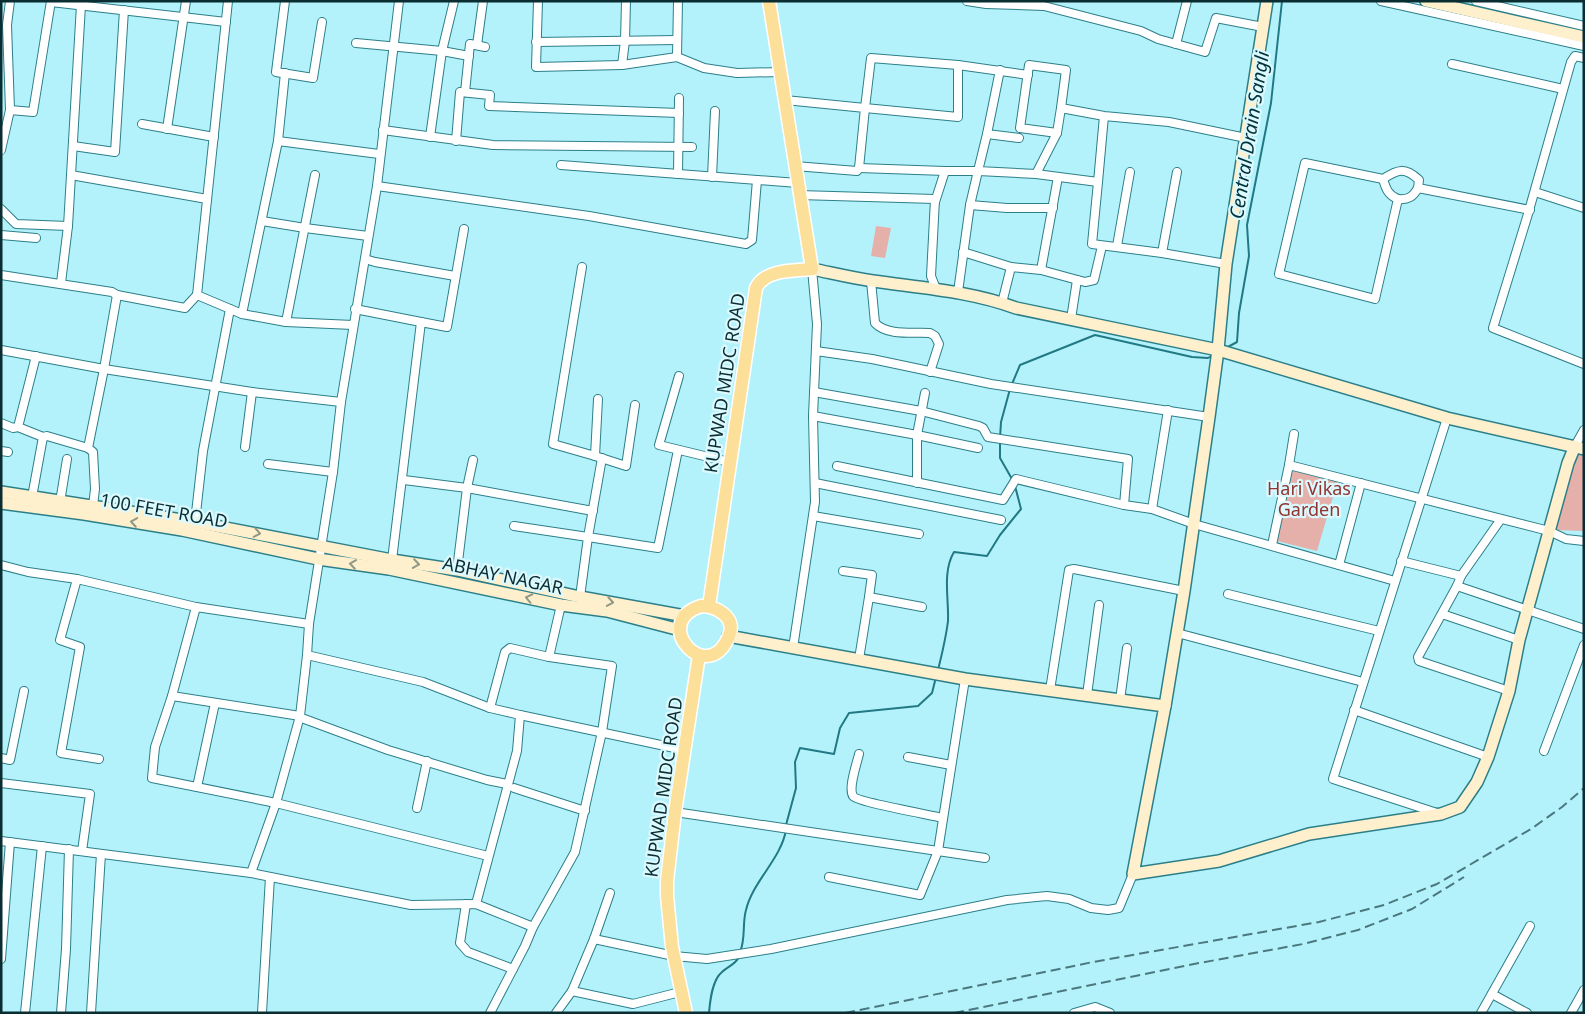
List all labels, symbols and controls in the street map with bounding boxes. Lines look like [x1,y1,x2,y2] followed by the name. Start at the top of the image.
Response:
[1223,48,1275,221] water label: Central Drain Sangli
[698,291,750,475] street label: KUPWAD MIDC ROAD
[1267,476,1351,521] park label: Hari Vikas Garden
[98,487,230,533] street label: 100 FEET ROAD
[130,518,139,528] one-way arrow
[252,528,261,538] one-way arrow
[441,551,565,599] street label: ABHAY NAGAR
[412,558,421,568] one-way arrow
[349,559,357,570] one-way arrow
[525,594,534,604] one-way arrow
[606,596,614,607] one-way arrow
[638,695,688,879] street label: KUPWAD MIDC ROAD

